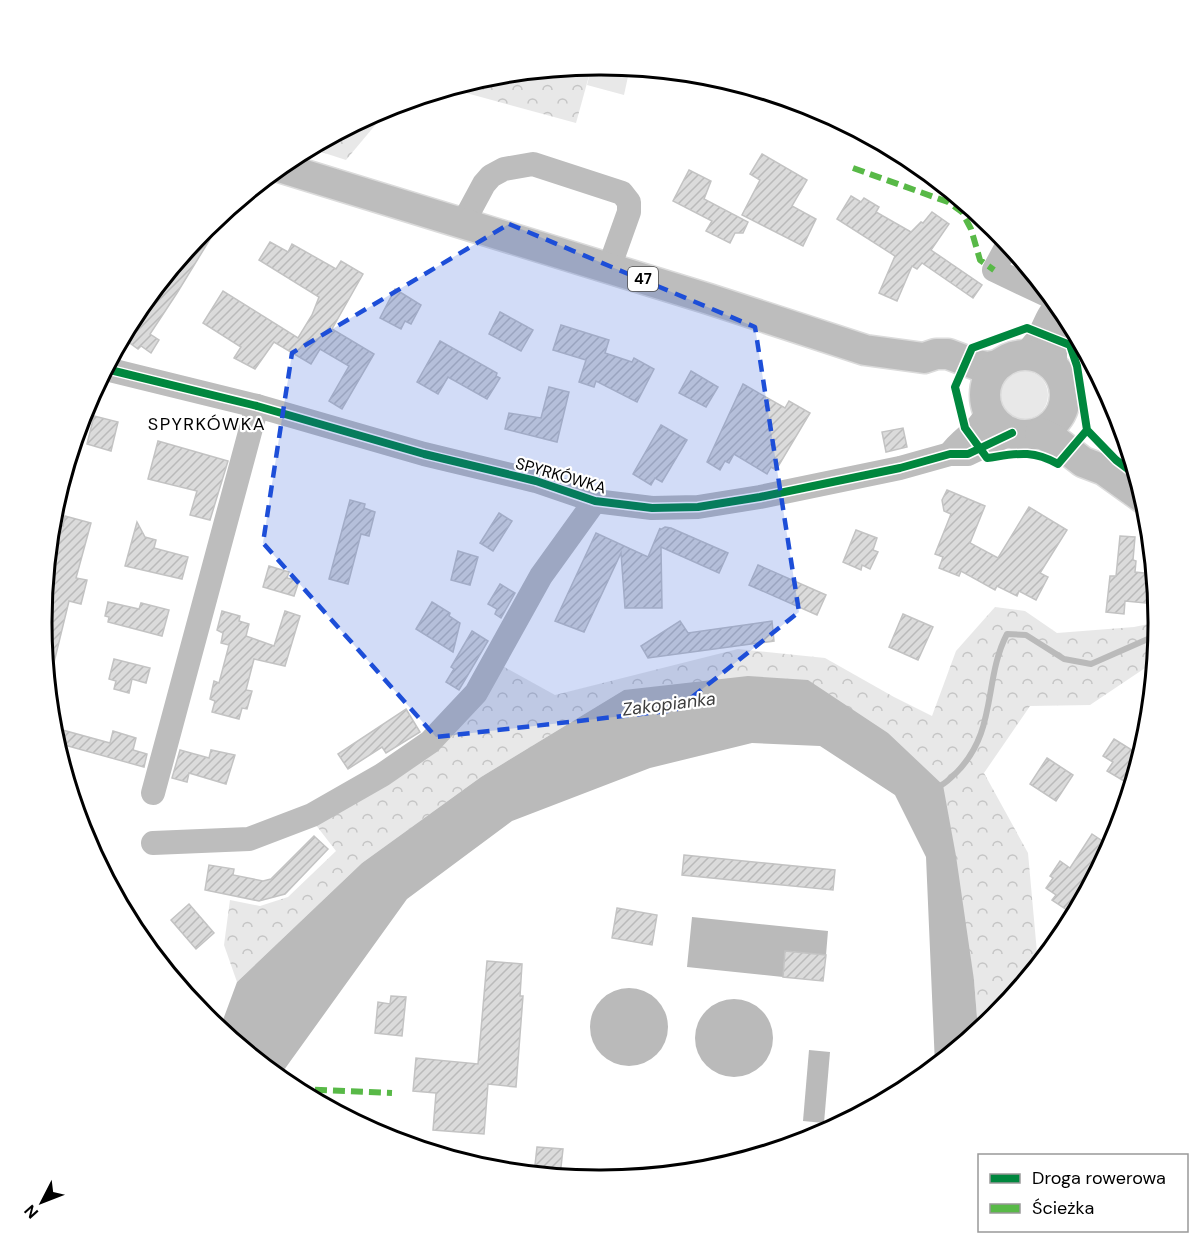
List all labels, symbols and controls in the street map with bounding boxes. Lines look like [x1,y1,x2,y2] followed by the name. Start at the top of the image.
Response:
[628,267,658,291] road number: 47
[148,412,266,436] district label: SPYRKÓWKA
[513,453,609,499] street label: SPYRKÓWKA
[621,686,717,722] water label: Zakopianka
[978,1154,1188,1232] legend
[1032,1166,1166,1190] text: Droga rowerowa
[12,1172,72,1232] north arrow
[1032,1196,1094,1220] text: Ścieżka
[20,1200,43,1223] text: N

